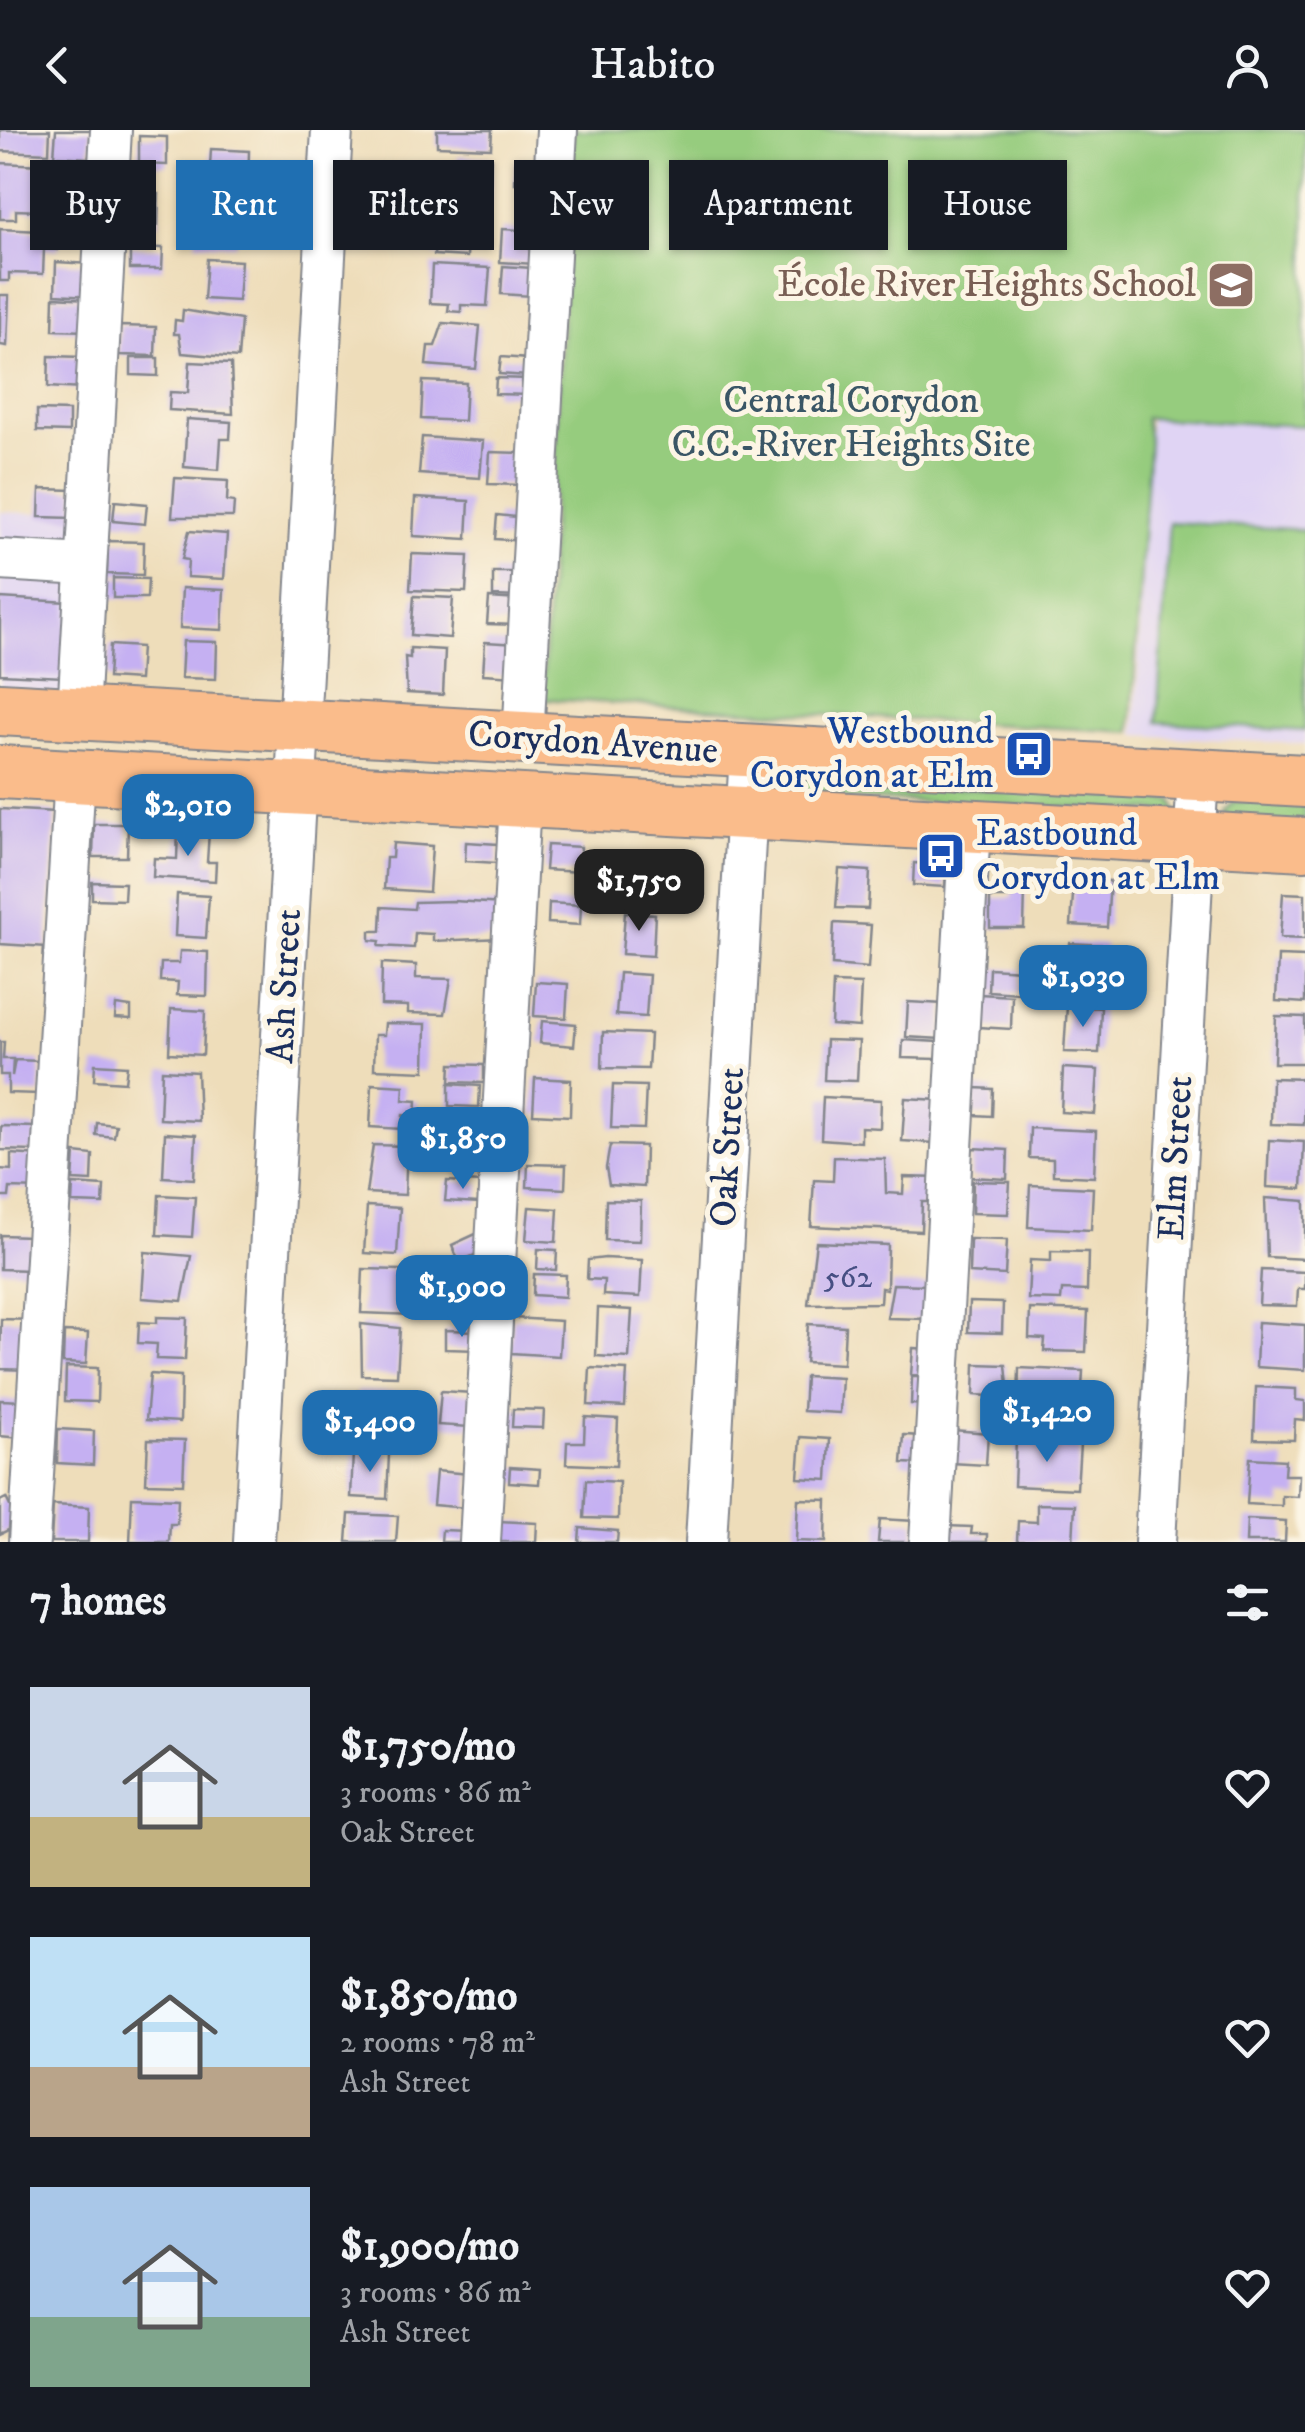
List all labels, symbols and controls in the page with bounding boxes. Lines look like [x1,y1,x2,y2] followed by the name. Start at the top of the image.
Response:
[590,37,715,93] text: Habito
[30,38,85,93] icon: back
[1220,38,1275,93] icon: person
[30,160,156,250] chip: Buy
[176,160,313,250] chip: Rent
[333,160,494,250] chip: Filters
[514,160,649,250] chip: New
[669,160,888,250] chip: Apartment
[908,160,1067,250] chip: House
[1205,259,1257,311] school or university icon: École River Heights School
[777,261,1197,309] place label: École River Heights School
[672,377,1030,469] park label: Central Corydon C.C.-River Heights Site
[750,708,994,800] place label: Westbound Corydon at Elm
[466,710,720,776] street label: Corydon Avenue
[1003,728,1055,780] bus stop icon: Westbound Corydon at Elm
[107,774,269,859] pin: $2,010
[144,786,232,826] text: $2,010
[976,810,1220,902] place label: Eastbound Corydon at Elm
[915,830,967,882] bus stop icon: Eastbound Corydon at Elm
[558,849,720,934] pin: $1,750
[596,861,682,901] text: $1,750
[257,907,313,1065] street label: Ash Street
[1002,945,1164,1030] pin: $1,030
[1041,957,1125,997] text: $1,030
[700,1066,756,1228] street label: Oak Street
[1148,1074,1204,1242] street label: Elm Street
[382,1107,544,1192] pin: $1,850
[420,1119,506,1159] text: $1,850
[381,1255,543,1340] pin: $1,900
[824,1258,872,1298] house number: 562
[418,1267,506,1307] text: $1,900
[966,1380,1128,1465] pin: $1,420
[289,1390,451,1475] pin: $1,400
[1002,1392,1092,1432] text: $1,420
[324,1402,416,1442] text: $1,400
[1220,1575,1275,1630] icon: filters
[30,1576,166,1628] text: 7 homes
[340,1721,516,1773] text: $1,750/mo
[110,1727,230,1847] icon: home
[1220,1760,1275,1815] icon: heart
[340,1773,531,1813] text: 3 rooms · 86 m²
[340,1813,475,1853] text: Oak Street
[340,1971,517,2023] text: $1,850/mo
[110,1977,230,2097] icon: home
[1220,2010,1275,2065] icon: heart
[340,2023,535,2063] text: 2 rooms · 78 m²
[340,2063,470,2103] text: Ash Street
[340,2221,519,2273] text: $1,900/mo
[110,2227,230,2347] icon: home
[1220,2260,1275,2315] icon: heart
[340,2273,531,2313] text: 3 rooms · 86 m²
[340,2313,470,2353] text: Ash Street

